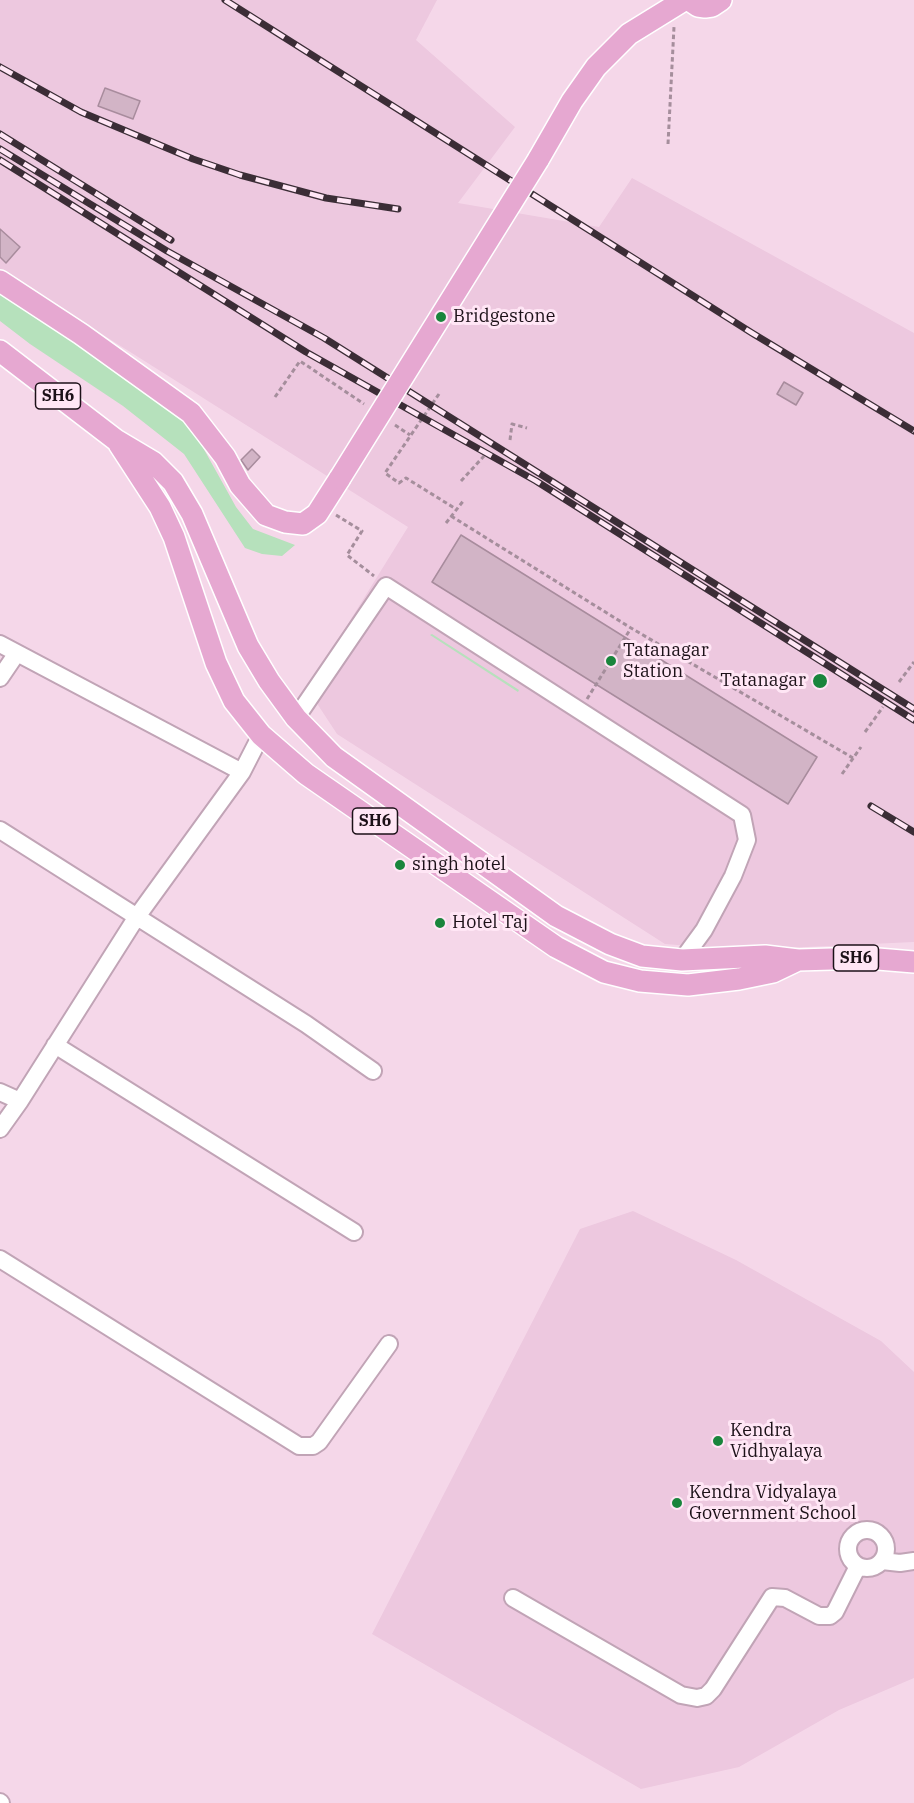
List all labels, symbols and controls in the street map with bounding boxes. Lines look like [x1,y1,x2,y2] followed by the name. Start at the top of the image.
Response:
[453,306,555,328] place label: Bridgestone
[434,310,448,324] marker: Bridgestone
[36,383,80,409] road number: SH6
[623,640,709,682] place label: Tatanagar Station
[604,654,618,668] marker: Tatanagar Station
[720,670,806,692] place label: Tatanagar
[811,672,829,690] marker: Tatanagar
[352,808,398,834] road number: SH6
[412,854,506,876] place label: singh hotel
[393,858,407,872] marker: singh hotel
[452,912,528,934] place label: Hotel Taj
[433,916,447,930] marker: Hotel Taj
[834,945,878,971] road number: SH6
[730,1420,823,1462] place label: Kendra Vidhyalaya
[711,1434,725,1448] marker: Kendra Vidhyalaya
[689,1482,856,1524] place label: Kendra Vidyalaya Government School
[670,1496,684,1510] marker: Kendra Vidyalaya Government School

